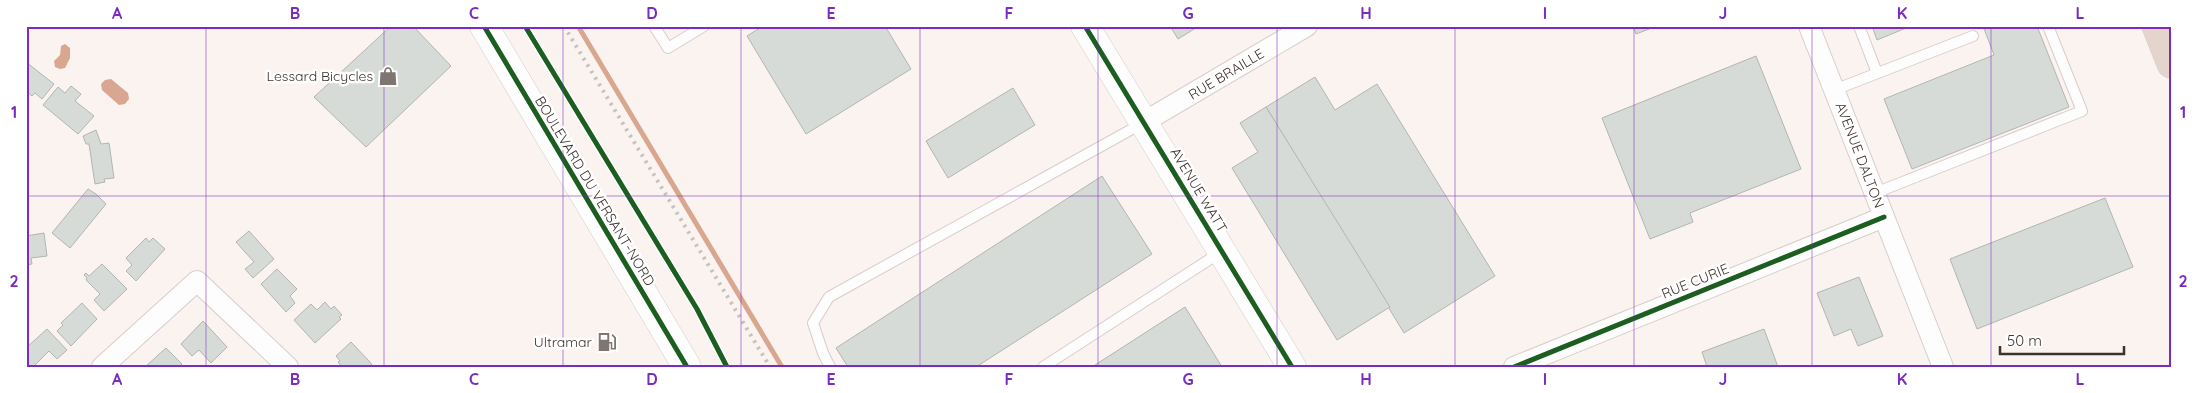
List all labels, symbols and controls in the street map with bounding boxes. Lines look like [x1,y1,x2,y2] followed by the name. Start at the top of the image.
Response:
[112,3,123,23] text: A
[290,3,300,23] text: B
[469,3,479,23] text: C
[646,3,658,23] text: D
[826,3,836,23] text: E
[1005,3,1014,23] text: F
[1182,3,1194,23] text: G
[1360,3,1372,23] text: H
[1543,3,1547,23] text: I
[1719,3,1727,23] text: J
[1897,3,1907,23] text: K
[2076,3,2085,23] text: L
[1185,44,1267,104] street label: RUE BRAILLE
[377,65,399,87] shop icon: Lessard Bicycles
[266,67,373,85] place label: Lessard Bicycles
[531,93,659,289] street label: BOULEVARD DU VERSANT-NORD
[1832,100,1888,210] street label: AVENUE DALTON
[11,102,17,122] text: 1
[2180,102,2186,122] text: 1
[1167,144,1231,236] street label: AVENUE WATT
[1659,259,1731,303] street label: RUE CURIE
[9,271,19,291] text: 2
[2178,271,2188,291] text: 2
[2000,323,2123,355] scale bar
[596,331,618,353] fuel station icon: Ultramar
[2007,331,2042,350] text: 50 m
[534,333,593,351] place label: Ultramar
[112,369,123,389] text: A
[290,369,300,389] text: B
[469,369,479,389] text: C
[646,369,658,389] text: D
[826,369,836,389] text: E
[1005,369,1014,389] text: F
[1182,369,1194,389] text: G
[1360,369,1372,389] text: H
[1543,369,1547,389] text: I
[1719,369,1727,389] text: J
[1897,369,1907,389] text: K
[2076,369,2085,389] text: L

